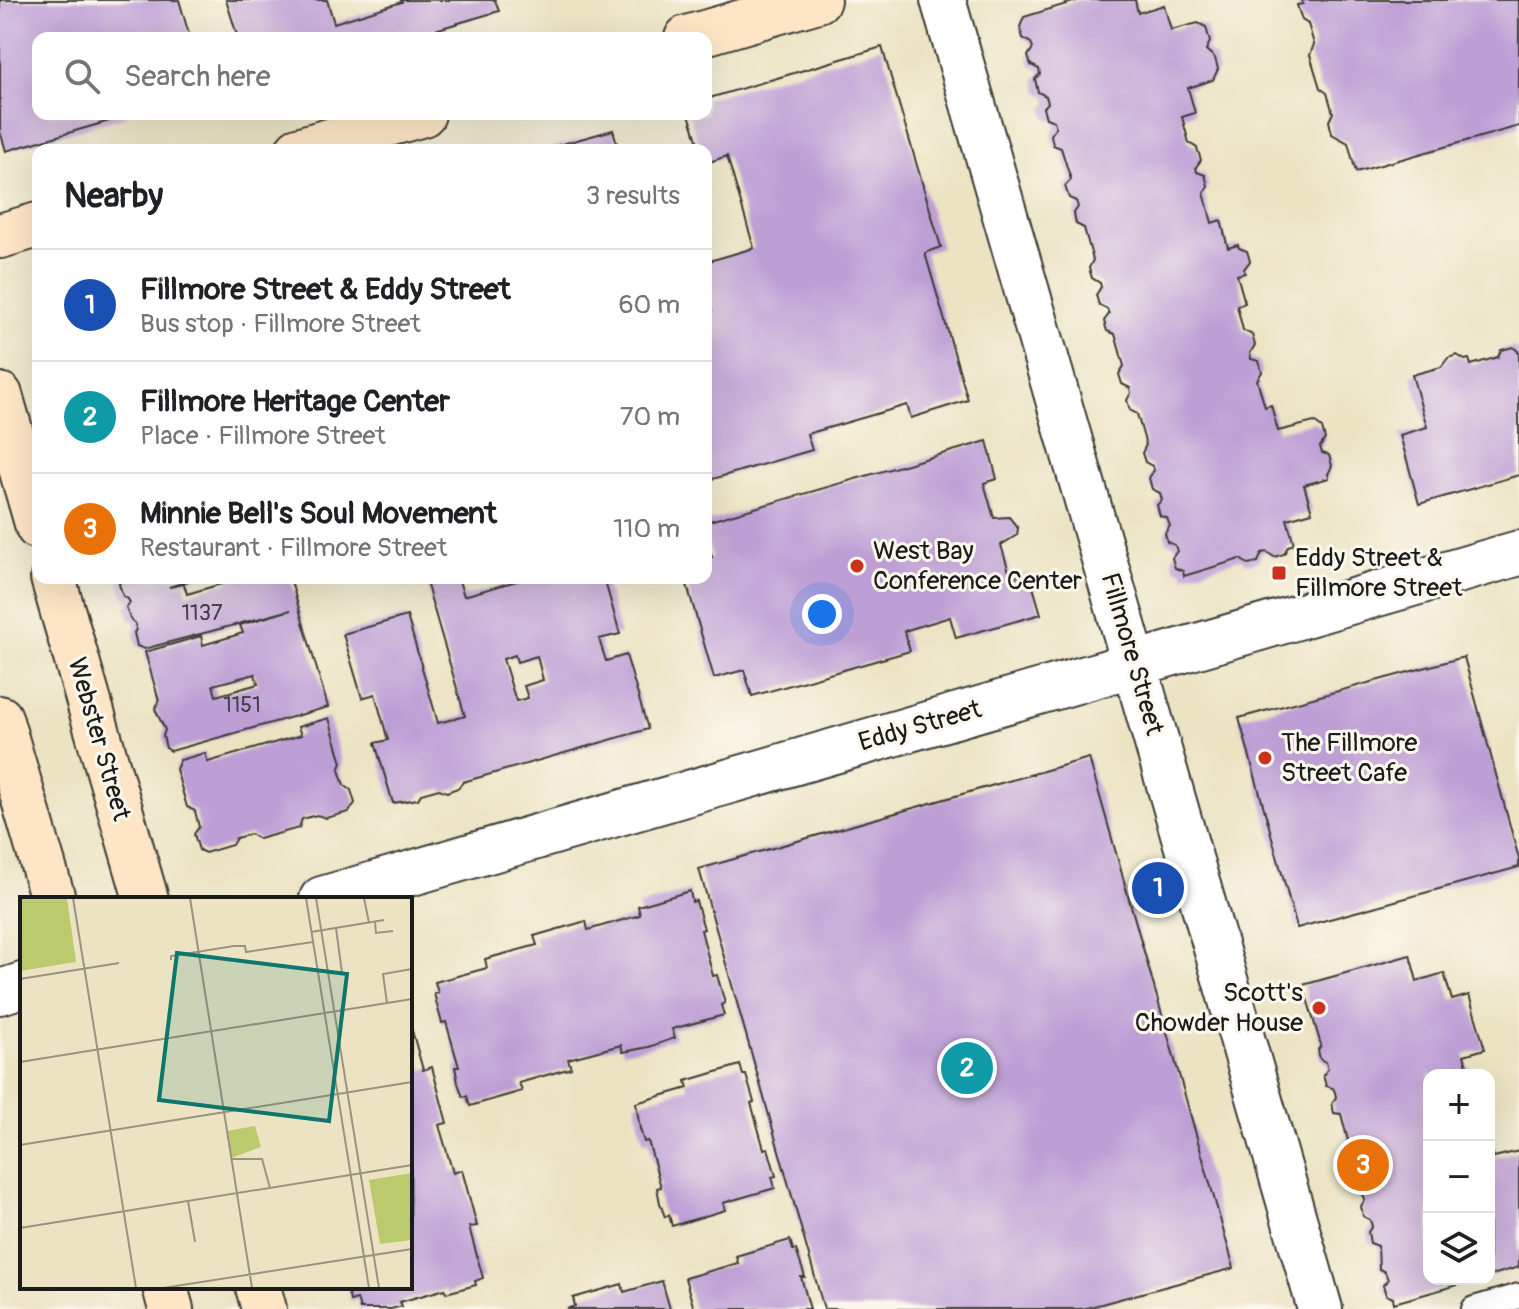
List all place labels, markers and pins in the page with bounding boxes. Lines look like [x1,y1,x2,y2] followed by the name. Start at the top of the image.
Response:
[873,535,1083,597] place label: West Bay Conference Center
[1295,542,1463,604] place label: Eddy Street & Fillmore Street
[848,557,866,575] marker: West Bay Conference Center
[1270,564,1288,582] marker: Eddy Street & Fillmore Street
[1281,727,1418,789] place label: The Fillmore Street Cafe
[1256,749,1274,767] marker: The Fillmore Street Cafe
[1132,858,1184,918] pin: 1
[1135,977,1303,1039] place label: Scott's Chowder House
[1310,999,1328,1017] marker: Scott's Chowder House
[941,1038,993,1098] pin: 2
[1337,1135,1389,1195] pin: 3

